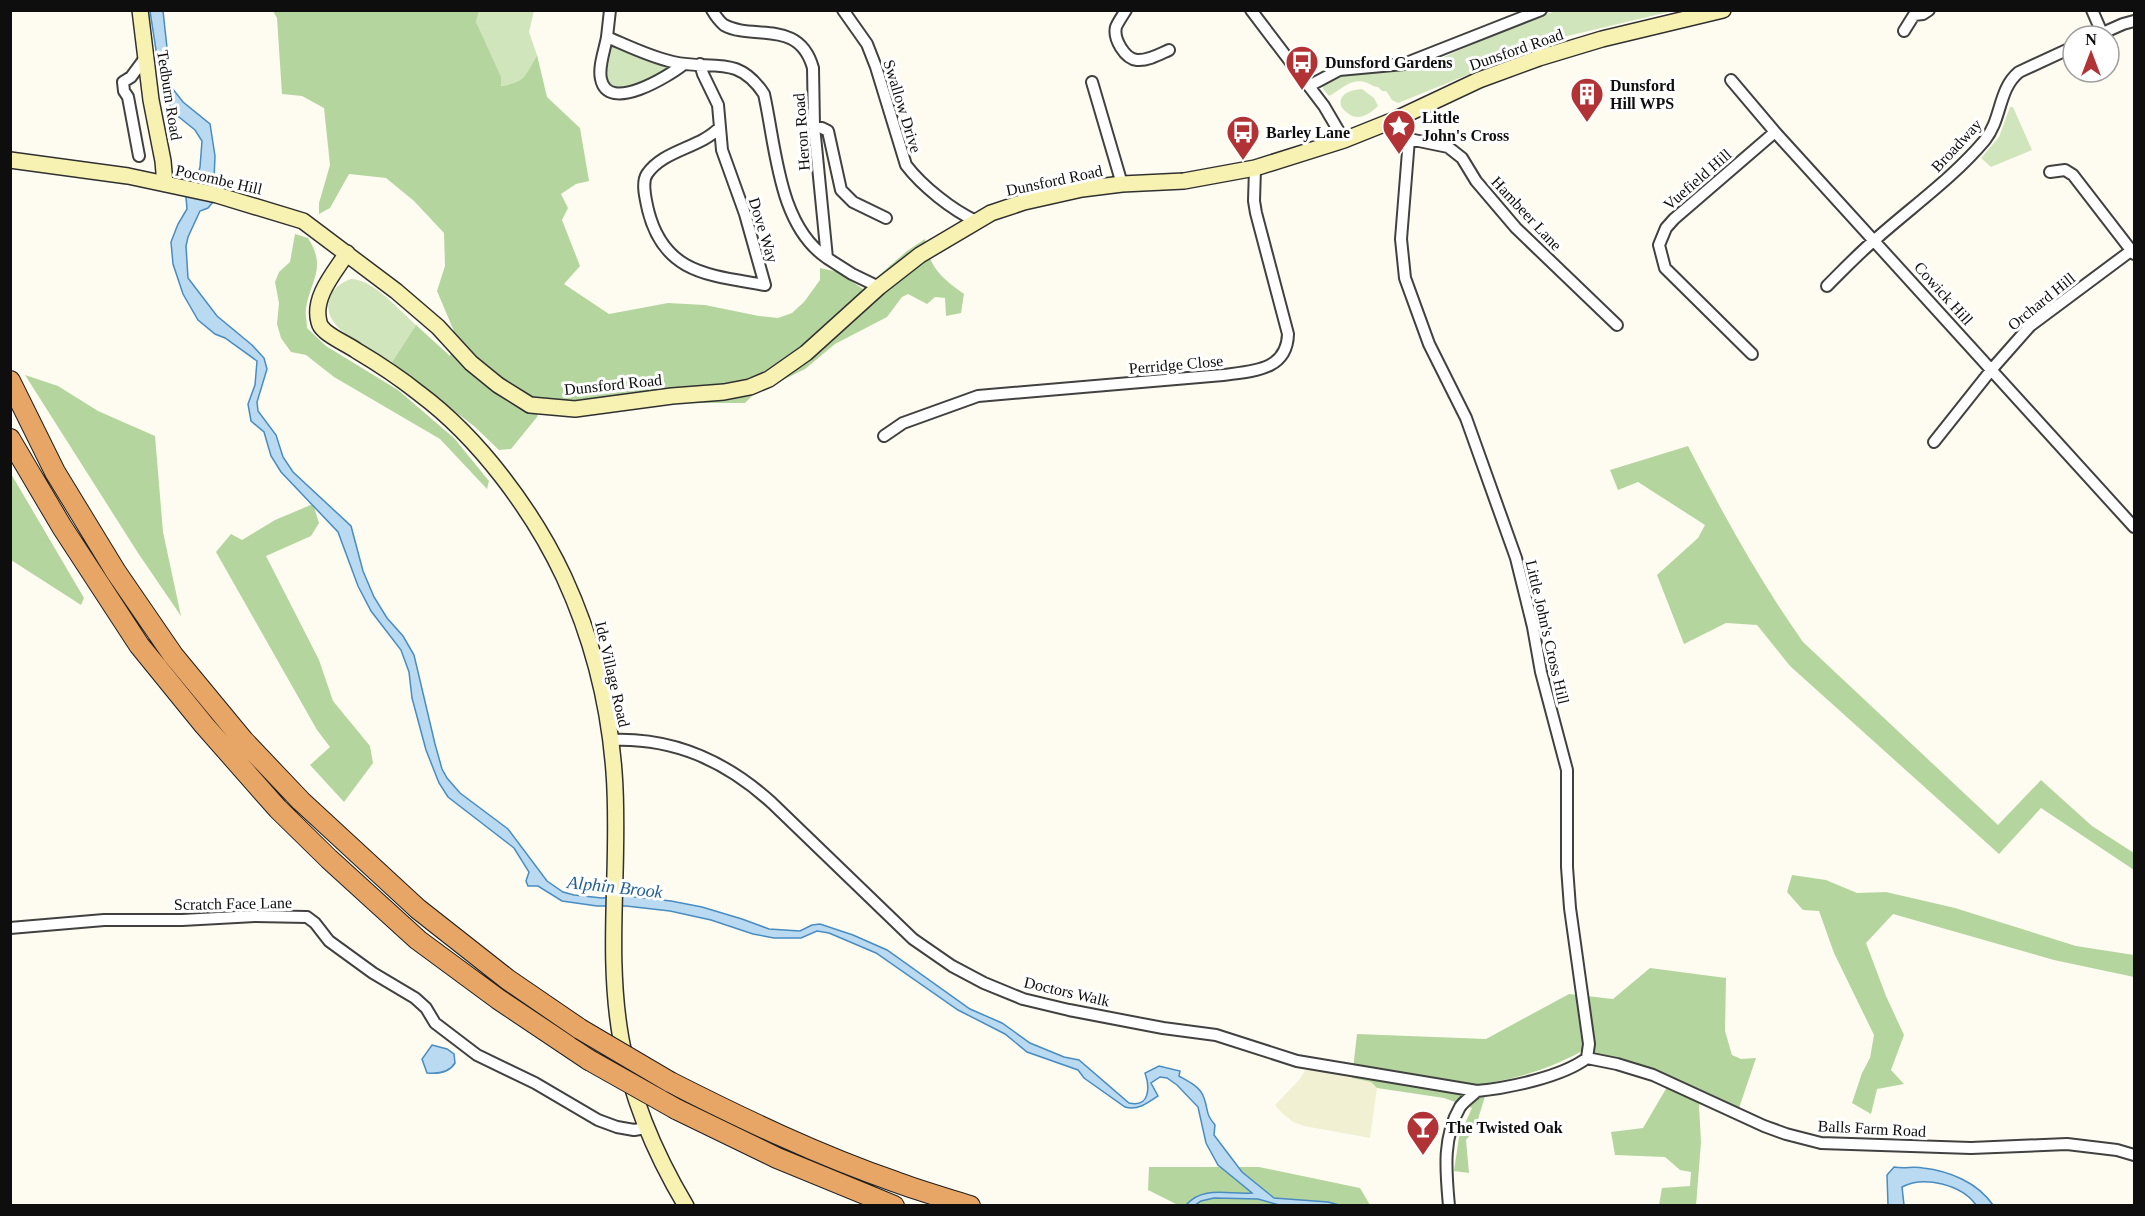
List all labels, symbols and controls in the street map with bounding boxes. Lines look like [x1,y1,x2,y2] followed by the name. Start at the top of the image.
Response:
[2061,24,2121,84] north arrow
[1467,25,1565,73] street label: Dunsford Road
[2085,31,2097,48] text: N
[1284,44,1320,91] bus stop icon: Dunsford Gardens
[154,49,185,141] street label: Tedburn Road
[1325,54,1453,71] place label: Dunsford Gardens
[880,58,925,155] street label: Swallow Drive
[1569,76,1605,123] building icon: Dunsford Hill WPS
[1610,77,1675,112] place label: Dunsford Hill WPS
[790,93,813,171] street label: Heron Road
[1381,108,1417,155] place icon: Little John's Cross
[1422,109,1509,144] place label: Little John's Cross
[1225,114,1261,161] bus stop icon: Barley Lane
[1928,115,1986,176] street label: Broadway
[1266,124,1350,142] place label: Barley Lane
[1660,145,1735,213] street label: Vuefield Hill
[174,161,264,198] street label: Pocombe Hill
[1004,162,1104,199] street label: Dunsford Road
[1488,173,1565,254] street label: Hambeer Lane
[745,195,781,265] street label: Dove Way
[1911,258,1977,329] street label: Cowick Hill
[2004,269,2079,334] street label: Orchard Hill
[1128,352,1224,378] street label: Perridge Close
[563,371,663,398] street label: Dunsford Road
[1523,558,1572,706] street label: Little John's Cross Hill
[591,620,633,729] street label: Ide Village Road
[565,872,665,902] water label: Alphin Brook
[174,894,292,913] street label: Scratch Face Lane
[1022,973,1112,1010] street label: Doctors Walk
[1405,1109,1441,1156] bar icon: The Twisted Oak
[1817,1117,1927,1140] street label: Balls Farm Road
[1446,1119,1563,1136] place label: The Twisted Oak

